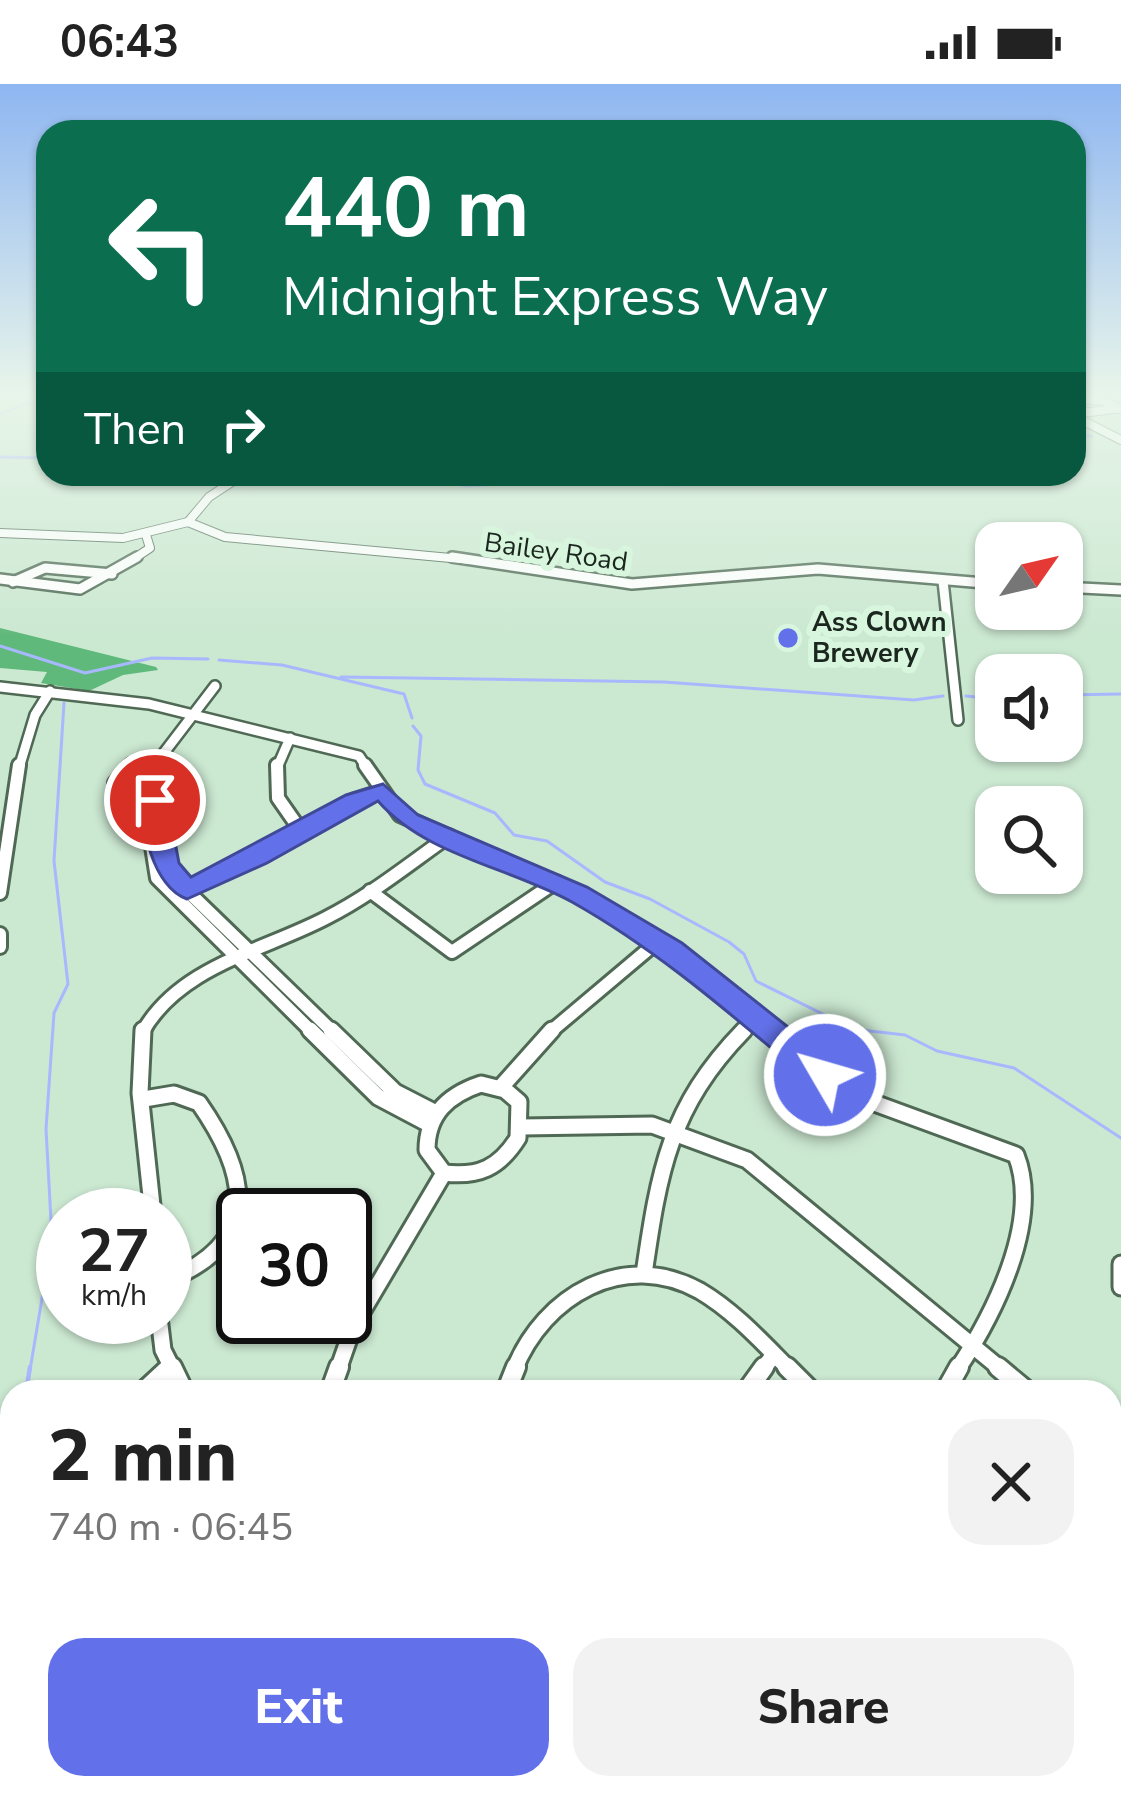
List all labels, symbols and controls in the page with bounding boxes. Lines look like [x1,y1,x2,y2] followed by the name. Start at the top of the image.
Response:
[60,12,179,73] text: 06:43
[282,151,530,266] text: 440 m
[84,168,240,324] icon: left
[282,260,828,334] text: Midnight Express Way
[210,396,276,462] icon: right
[84,399,186,460] text: Then
[975,522,1083,630] north arrow
[975,522,1083,894] map controls
[482,524,630,581] street label: Bailey Road
[812,604,946,672] place label: Ass Clown Brewery
[775,625,801,651] marker: Ass Clown Brewery
[975,654,1083,762] button: sound
[104,749,206,851] pin
[122,767,188,833] icon: arrive
[975,786,1083,894] button: search
[762,1012,888,1138] position arrow
[216,1188,372,1344] speed limit sign: 30
[78,1210,150,1292] text: 27
[81,1275,147,1316] text: km/h
[48,1407,237,1505] text: 2 min
[948,1419,1074,1545] button: close
[48,1501,293,1554] text: 740 m · 06:45
[48,1638,549,1776] button: Exit
[573,1638,1074,1776] button: Share

